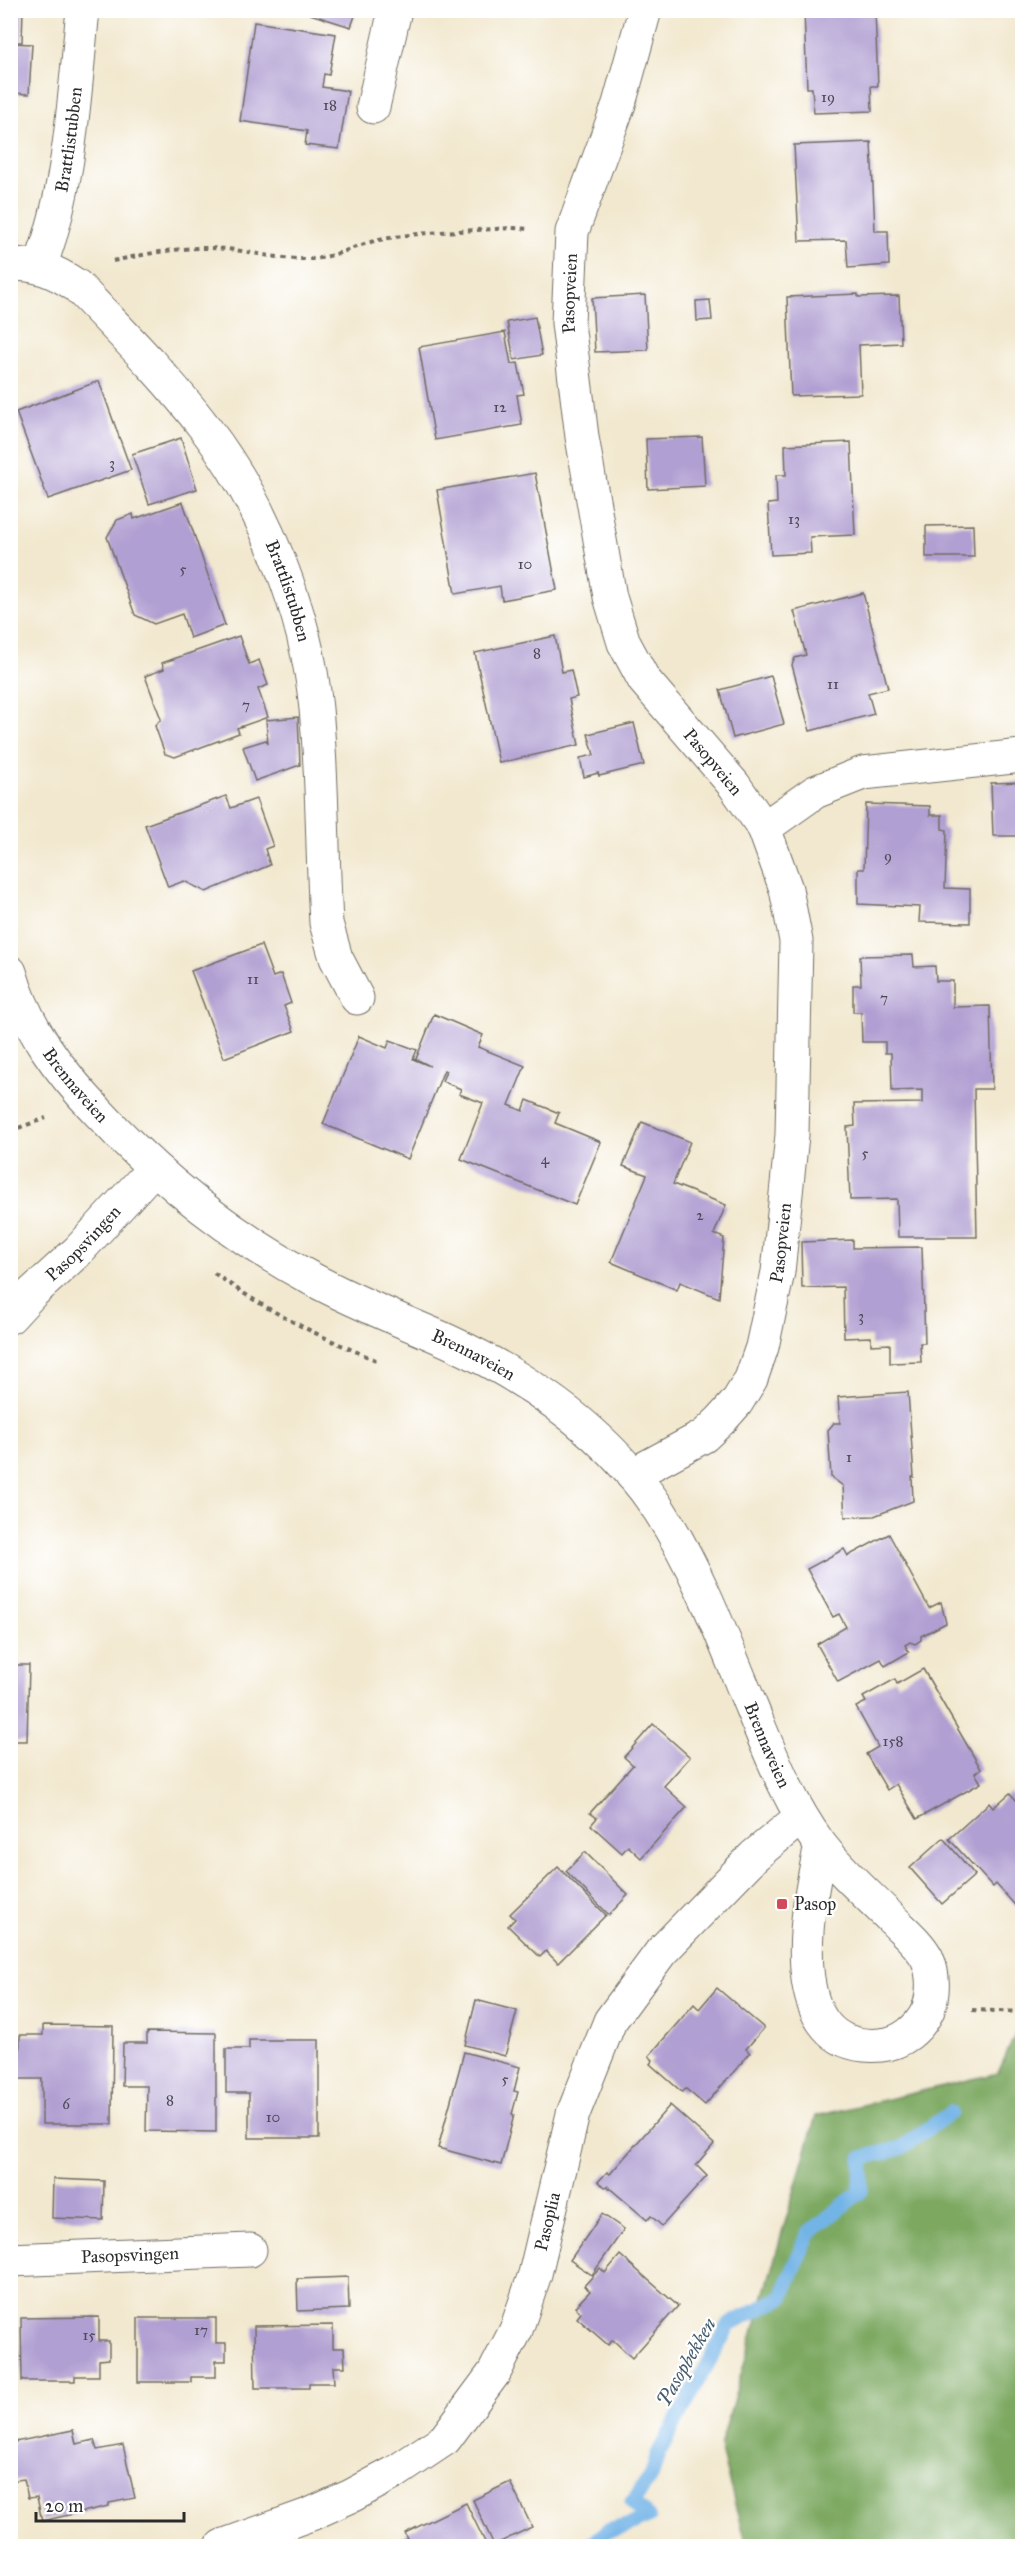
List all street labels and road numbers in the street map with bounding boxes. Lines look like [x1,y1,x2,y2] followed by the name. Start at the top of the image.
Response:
[50,86,87,194] street label: Brattlistubben
[557,253,582,335] street label: Pasopveien
[261,537,315,644] street label: Brattlistubben
[679,724,747,800] street label: Pasopveien
[38,1044,113,1127] street label: Brennaveien
[41,1200,126,1286] street label: Pasopsvingen
[765,1202,796,1285] street label: Pasopveien
[428,1324,519,1385] street label: Brennaveien
[739,1699,796,1792] street label: Brennaveien
[530,2190,565,2253] street label: Pasoplia
[80,2242,180,2268] street label: Pasopsvingen

